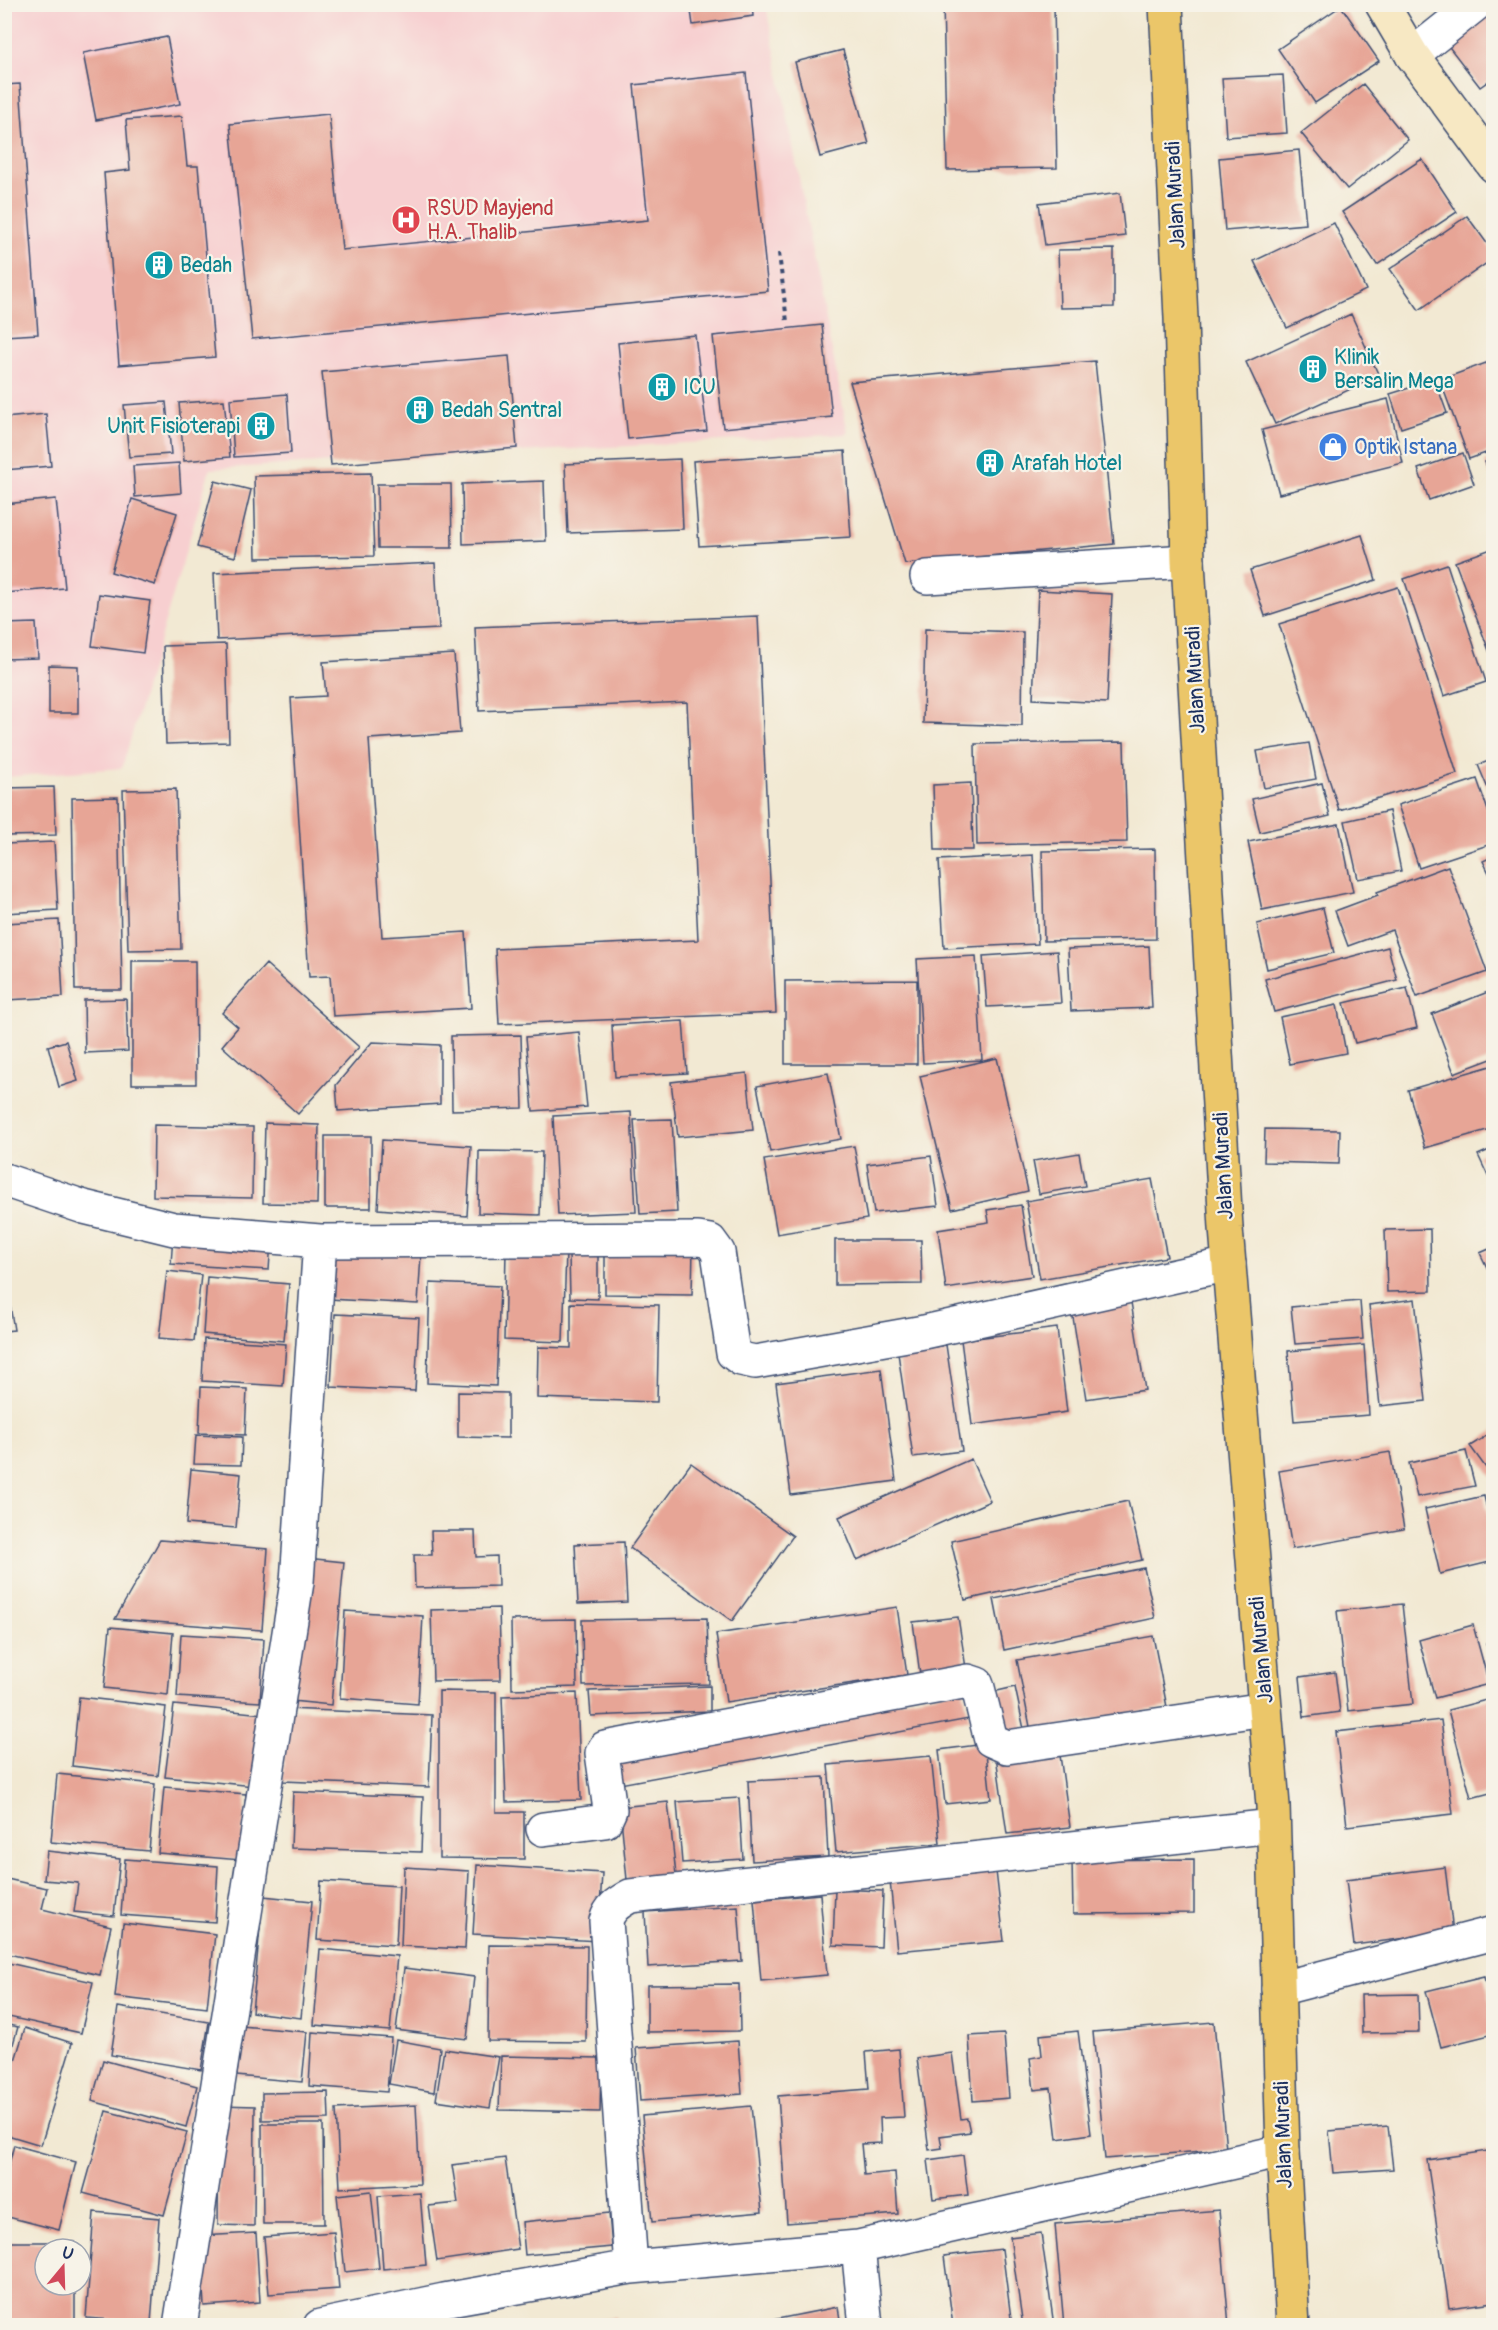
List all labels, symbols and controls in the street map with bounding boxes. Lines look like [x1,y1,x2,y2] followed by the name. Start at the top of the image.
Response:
[1159,140,1192,249] street label: Jalan Muradi
[427,195,554,246] place label: RSUD Mayjend H.A. Thalib
[390,204,422,236] hospital icon: RSUD Mayjend H.A. Thalib
[143,249,175,281] building icon: Bedah
[180,252,232,279] place label: Bedah
[1334,344,1454,395] place label: Klinik Bersalin Mega
[1297,353,1329,385] building icon: Klinik Bersalin Mega
[646,371,678,403] building icon: ICU
[683,374,716,401] place label: ICU
[404,394,436,426] building icon: Bedah Sentral
[441,397,562,424] place label: Bedah Sentral
[245,410,277,442] building icon: Unit Fisioterapi
[107,413,240,440] place label: Unit Fisioterapi
[1317,431,1349,463] shop icon: Optik Istana
[1354,434,1457,461] place label: Optik Istana
[974,447,1006,479] building icon: Arafah Hotel
[1011,450,1122,477] place label: Arafah Hotel
[1179,625,1212,734] street label: Jalan Muradi
[1207,1111,1240,1220] street label: Jalan Muradi
[1243,1595,1280,1705] street label: Jalan Muradi
[1268,2081,1299,2189] street label: Jalan Muradi
[33,2237,93,2297] north arrow
[59,2243,76,2265] text: U

